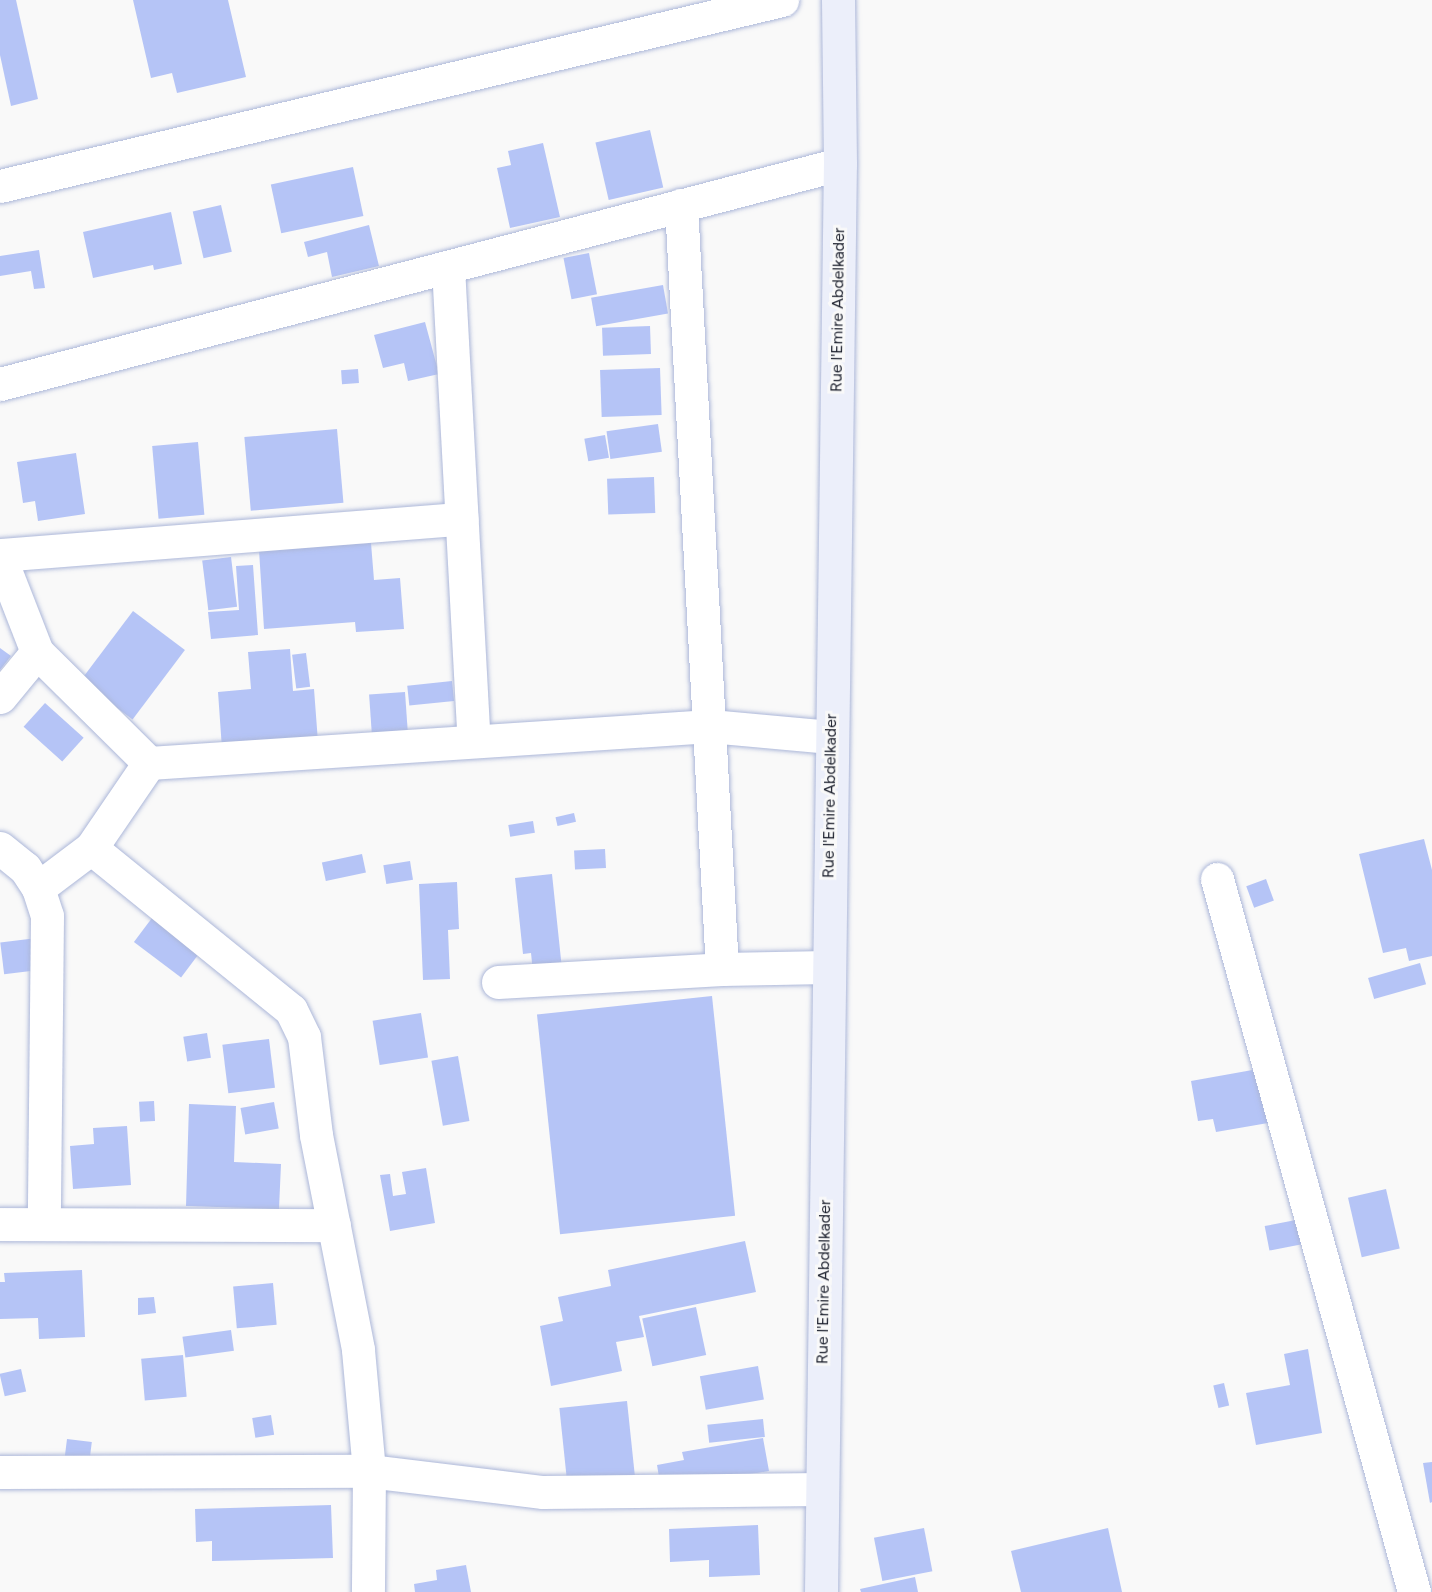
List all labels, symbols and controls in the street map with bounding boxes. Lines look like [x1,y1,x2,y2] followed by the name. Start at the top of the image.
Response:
[827,228,849,392] street label: Rue l'Emire Abdelkader
[819,714,841,878] street label: Rue l'Emire Abdelkader
[813,1200,835,1364] street label: Rue l'Emire Abdelkader

